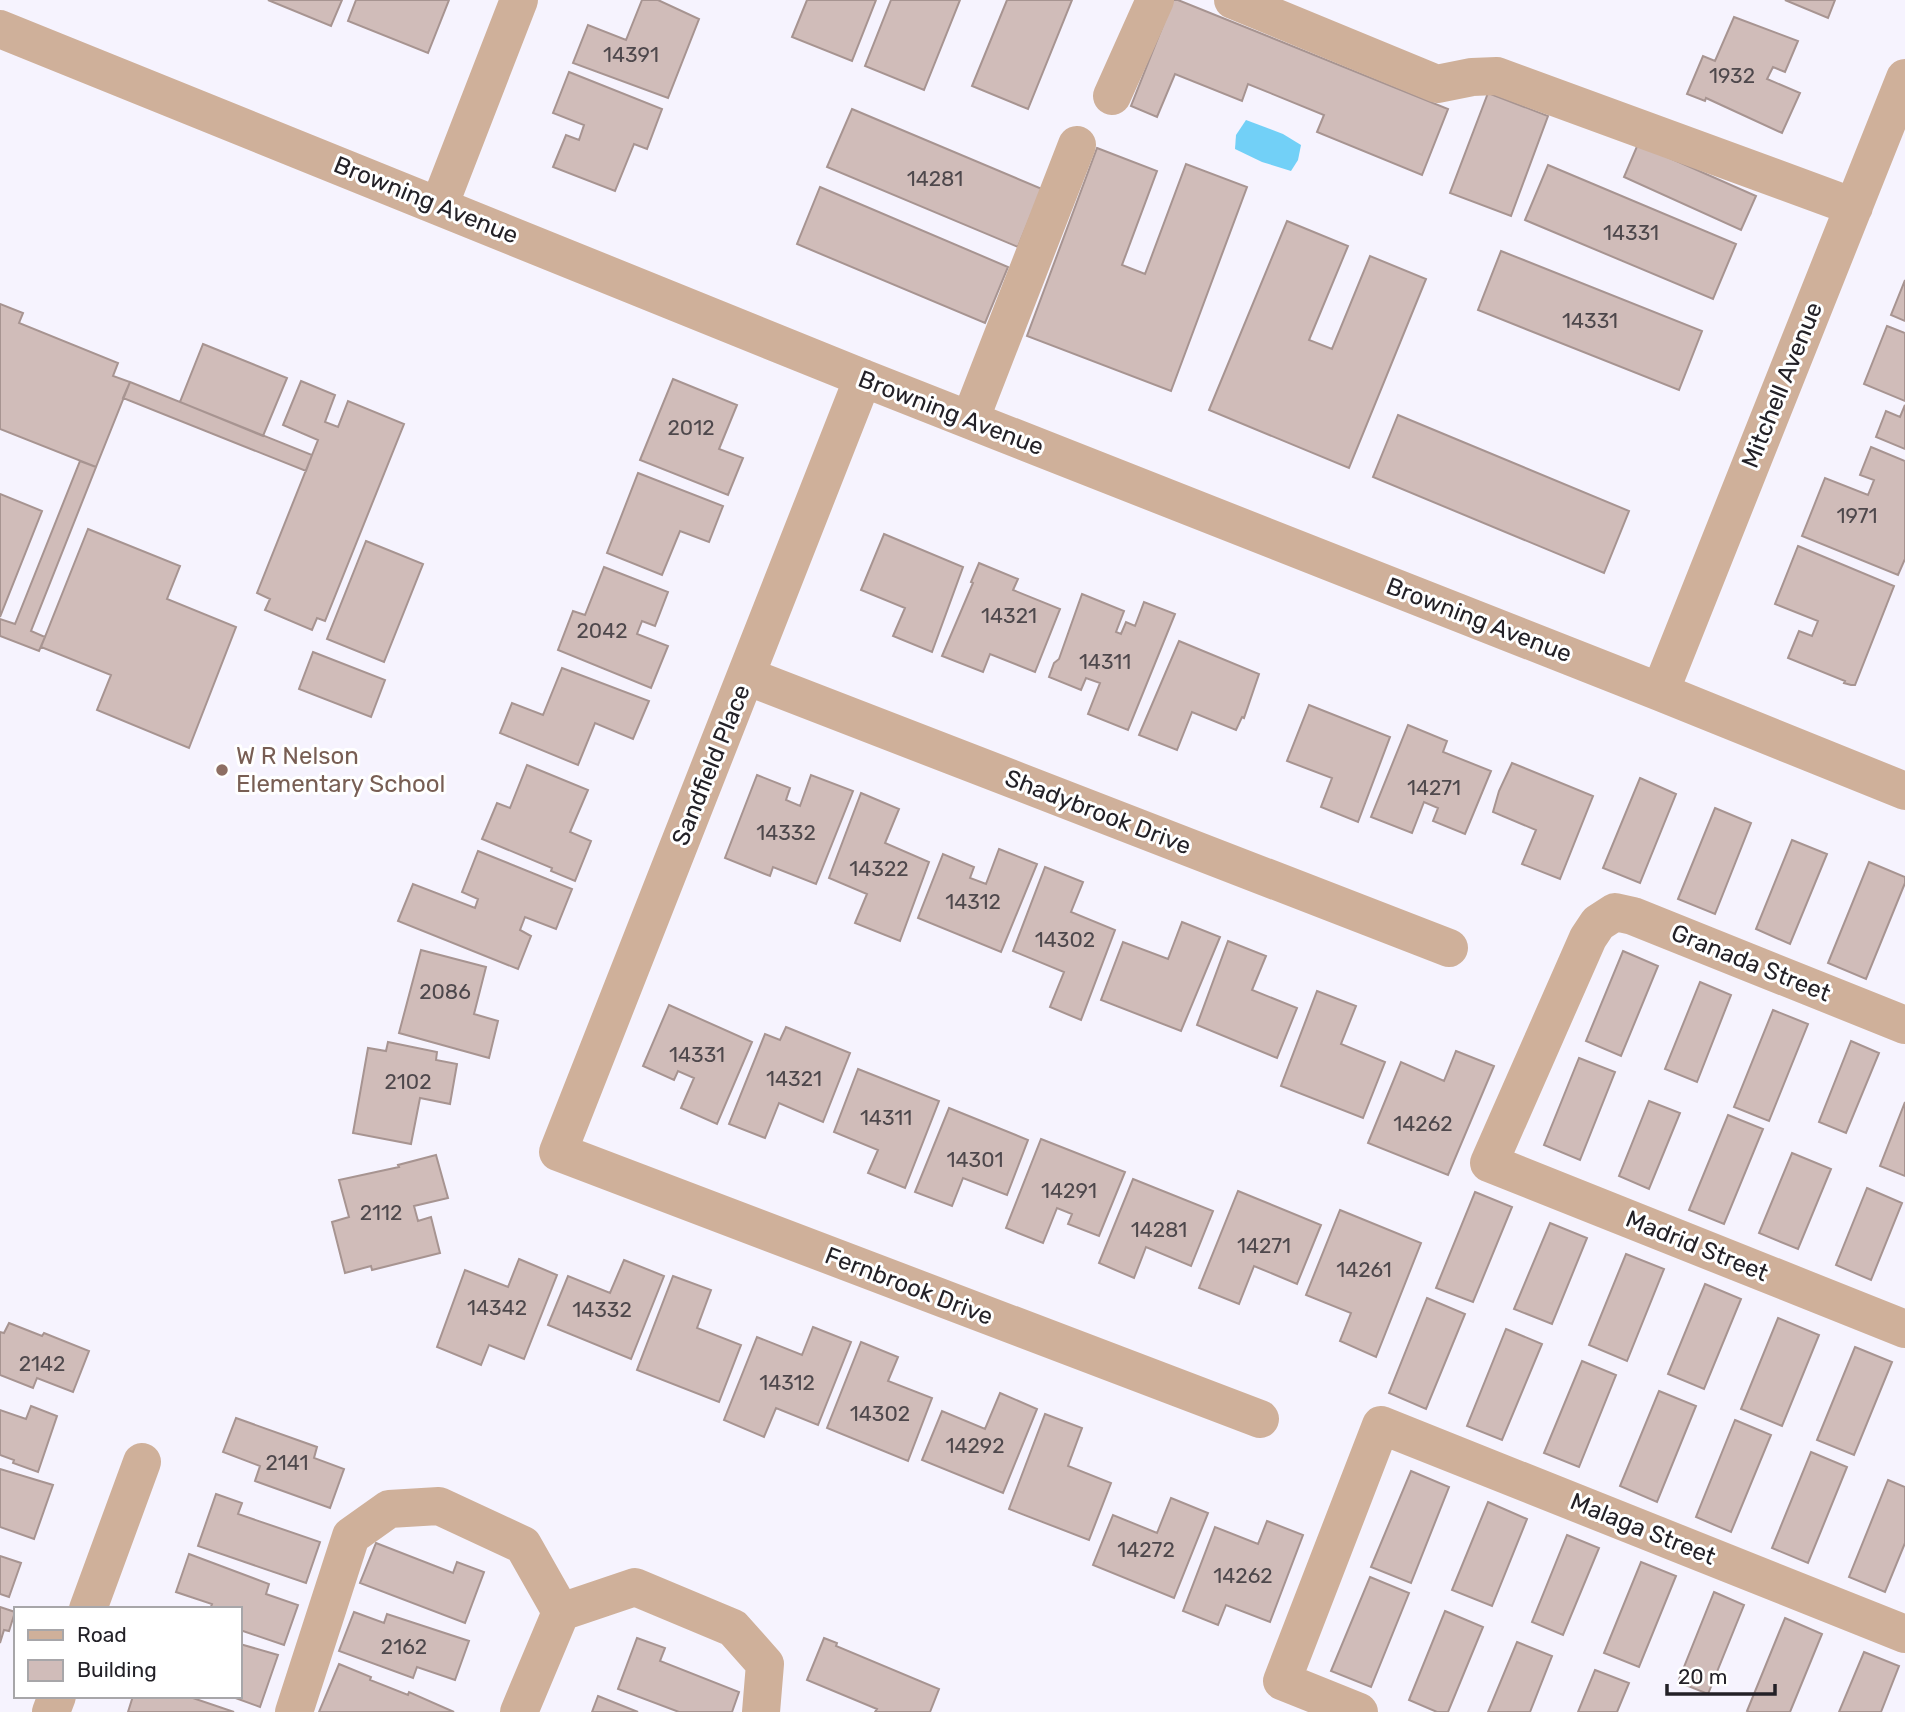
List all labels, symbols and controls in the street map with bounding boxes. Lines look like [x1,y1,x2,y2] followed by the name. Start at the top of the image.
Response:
[603,42,659,67] house number: 14391
[1709,63,1755,88] house number: 1932
[330,150,522,250] street label: Browning Avenue
[907,166,963,191] house number: 14281
[1603,220,1659,245] house number: 14331
[1736,298,1828,472] street label: Mitchell Avenue
[1562,308,1618,333] house number: 14331
[854,365,1048,461] street label: Browning Avenue
[668,415,714,440] house number: 2012
[1836,503,1878,528] house number: 1971
[1382,572,1576,668] street label: Browning Avenue
[981,603,1037,628] house number: 14321
[576,618,628,643] house number: 2042
[1079,649,1131,674] house number: 14311
[666,681,756,849] street label: Sandfield Place
[236,742,445,798] place label: W R Nelson Elementary School
[214,762,230,778] marker: W R Nelson Elementary School
[1001,764,1195,860] street label: Shadybrook Drive
[1407,775,1461,800] house number: 14271
[756,820,816,845] house number: 14332
[849,856,909,881] house number: 14322
[945,889,1001,914] house number: 14312
[1667,918,1835,1008] street label: Granada Street
[1035,927,1095,952] house number: 14302
[419,979,471,1004] house number: 2086
[669,1042,725,1067] house number: 14331
[766,1066,822,1091] house number: 14321
[385,1069,431,1094] house number: 2102
[860,1105,912,1130] house number: 14311
[1393,1111,1453,1136] house number: 14262
[947,1147,1003,1172] house number: 14301
[1041,1178,1097,1203] house number: 14291
[360,1200,402,1225] house number: 2112
[1622,1205,1772,1287] street label: Madrid Street
[1131,1217,1187,1242] house number: 14281
[1237,1233,1291,1258] house number: 14271
[821,1241,997,1331] street label: Fernbrook Drive
[1336,1257,1392,1282] house number: 14261
[467,1295,527,1320] house number: 14342
[572,1297,632,1322] house number: 14332
[19,1351,65,1376] house number: 2142
[759,1370,815,1395] house number: 14312
[850,1401,910,1426] house number: 14302
[945,1433,1005,1458] house number: 14292
[266,1450,308,1475] house number: 2141
[1566,1487,1720,1571] street label: Malaga Street
[1117,1537,1175,1562] house number: 14272
[1213,1563,1273,1588] house number: 14262
[14,1607,242,1698] legend
[77,1622,127,1647] text: Road
[381,1634,427,1659] house number: 2162
[1667,1652,1776,1696] scale bar
[77,1657,157,1682] text: Building
[1678,1664,1727,1689] text: 20 m

